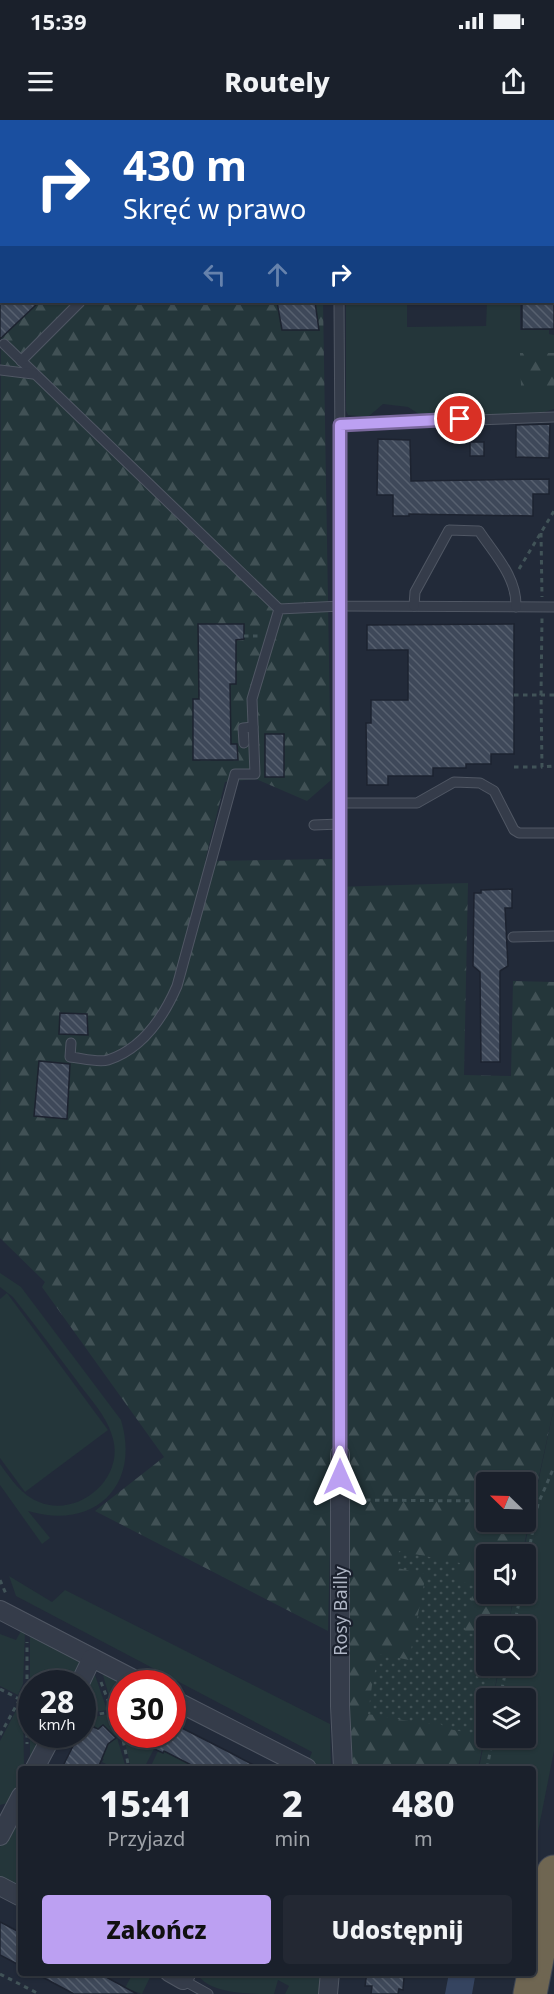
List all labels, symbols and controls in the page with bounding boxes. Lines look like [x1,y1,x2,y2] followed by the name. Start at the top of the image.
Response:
[30,6,87,36] text: 15:39
[224,63,330,100] text: Routely
[24,65,57,98] icon: menu
[497,65,530,98] icon: share
[123,136,247,193] text: 430 m
[24,144,102,222] icon: right
[123,190,306,227] text: Skręć w prawo
[198,258,231,291] icon: left
[261,258,294,291] icon: ahead
[324,258,357,291] icon: right
[434,393,485,444] pin
[443,402,476,435] icon: arrive
[308,1445,372,1509] position arrow
[476,1472,536,1532] north arrow
[476,1472,536,1748] map controls
[476,1544,536,1604] button: sound
[328,1565,352,1656] street label: Rosy Bailly
[476,1616,536,1676] button: search
[108,1670,186,1748] speed limit sign: 30
[40,1681,74,1722] text: 28
[476,1688,536,1748] button: layers
[39,1714,75,1734] text: km/h
[99,1779,193,1828] text: 15:41
[282,1779,303,1828] text: 2
[392,1779,455,1828] text: 480
[107,1825,185,1852] text: Przyjazd
[274,1825,311,1852] text: min
[414,1825,433,1852] text: m
[42,1895,271,1964] button: Zakończ
[283,1895,512,1964] button: Udostępnij

